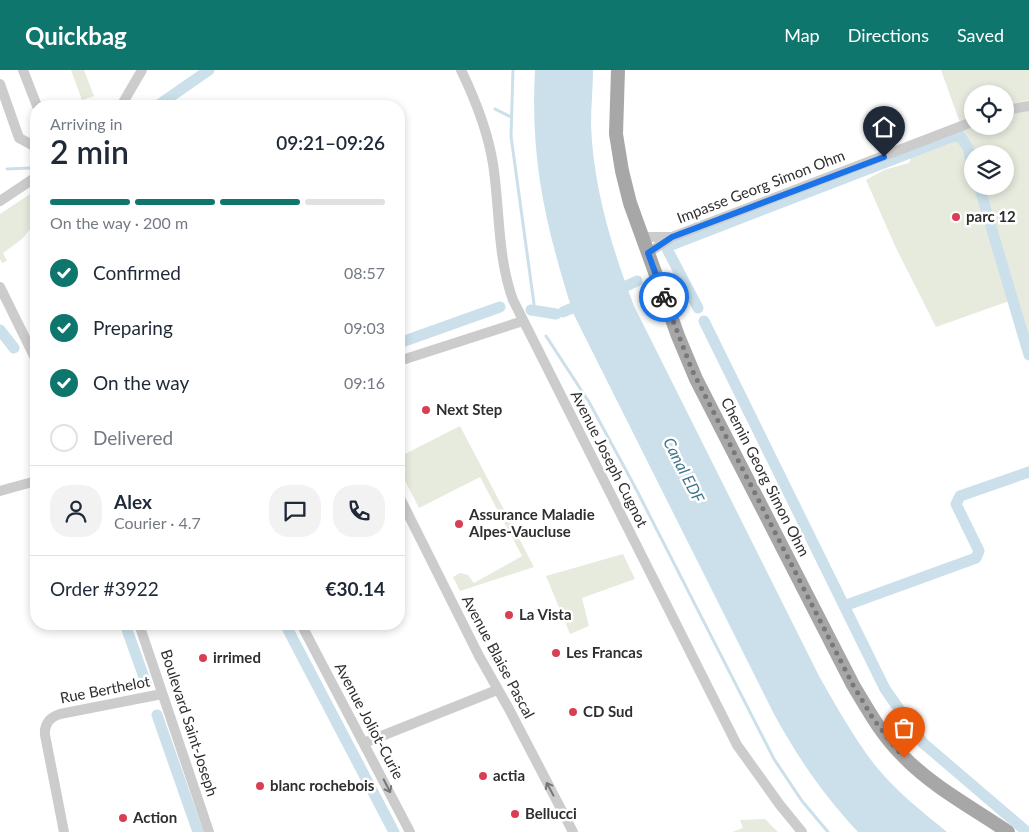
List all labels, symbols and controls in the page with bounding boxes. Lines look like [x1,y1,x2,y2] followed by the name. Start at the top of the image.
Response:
[25,21,127,50] text: Quickbag
[784,24,820,46] text: Map
[848,24,929,46] text: Directions
[957,24,1004,46] text: Saved
[964,85,1014,195] map controls
[964,85,1014,135] button: locate
[863,106,905,157] pin
[870,113,898,141] icon: home
[50,114,123,133] text: Arriving in
[276,131,385,154] text: 09:21–09:26
[50,132,129,171] text: 2 min
[964,145,1014,195] button: layers
[674,146,847,226] street label: Impasse Georg Simon Ohm
[966,207,1016,225] place label: parc 12
[950,211,962,223] marker: parc 12
[50,213,188,232] text: On the way · 200 m
[50,259,78,287] icon: check
[93,261,181,284] text: Confirmed
[344,263,385,282] text: 08:57
[639,272,689,322] courier
[650,283,678,311] icon: bike
[50,314,78,342] icon: check
[93,316,173,339] text: Preparing
[344,318,385,337] text: 09:03
[50,369,78,397] icon: check
[93,371,189,394] text: On the way
[344,373,385,392] text: 09:16
[568,387,652,530] street label: Avenue Joseph Cugnot
[718,394,814,559] street label: Chemin Georg Simon Ohm
[436,400,502,418] place label: Next Step
[420,404,432,416] marker: Next Step
[93,426,173,449] text: Delivered
[660,434,709,506] water label: Canal EDF
[50,485,102,537] button: person
[269,485,321,537] button: chat
[333,485,385,537] button: phone
[114,490,152,513] text: Alex
[468,505,595,540] place label: Assurance Maladie Alpes-Vaucluse
[114,513,201,532] text: Courier · 4.7
[453,518,465,530] marker: Assurance Maladie Alpes-Vaucluse
[50,577,159,600] text: Order #3922
[325,577,385,600] text: €30.14
[459,592,539,721] street label: Avenue Blaise Pascal
[519,605,572,623] place label: La Vista
[503,609,515,621] marker: La Vista
[566,643,643,661] place label: Les Francas
[158,647,222,798] street label: Boulevard Saint-Joseph
[550,647,562,659] marker: Les Francas
[213,648,261,666] place label: irrimed
[197,652,209,664] marker: irrimed
[332,659,408,782] street label: Avenue Joliot-Curie
[58,671,152,707] street label: Rue Berthelot
[583,702,633,720] place label: CD Sud
[567,706,579,718] marker: CD Sud
[883,707,925,758] pin
[890,714,918,742] icon: bag
[493,766,525,784] place label: actia
[477,770,489,782] marker: actia
[270,776,375,794] place label: blanc rochebois
[383,778,392,793] one-way arrow
[254,780,266,792] marker: blanc rochebois
[545,782,554,797] one-way arrow
[525,804,577,822] place label: Bellucci
[132,808,177,826] place label: Action
[509,808,521,820] marker: Bellucci
[117,812,129,824] marker: Action

